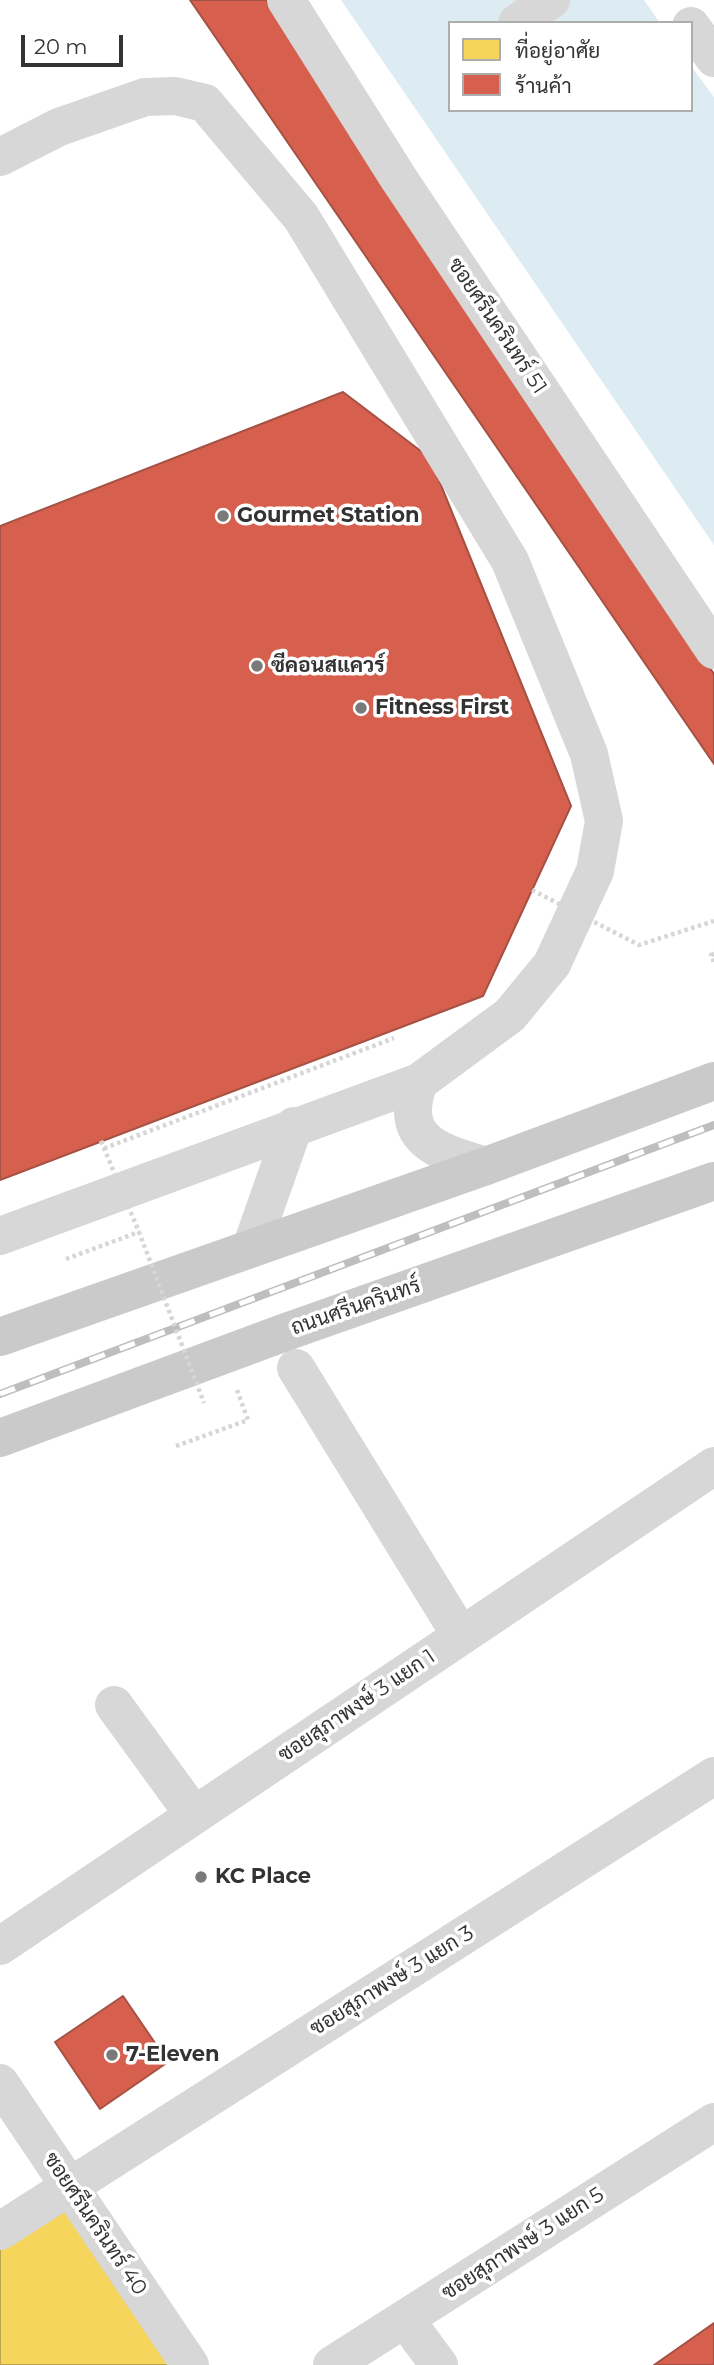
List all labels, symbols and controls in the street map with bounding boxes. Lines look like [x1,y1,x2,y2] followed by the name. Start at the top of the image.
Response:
[24,21,126,65] scale bar
[448,21,693,112] legend
[34,34,88,59] text: 20 m
[515,38,600,63] text: ที่อยู่อาศัย
[515,73,572,98] text: ร้านค้า
[442,253,552,399] street label: ซอยศรีนครินทร์ 51
[237,503,420,529] place label: Gourmet Station
[215,508,231,524] marker: Gourmet Station
[271,653,385,679] place label: ซีคอนสแควร์
[249,658,265,674] marker: ซีคอนสแควร์
[375,695,509,721] place label: Fitness First
[353,700,369,716] marker: Fitness First
[288,1273,424,1341] street label: ถนนศรีนครินทร์
[274,1644,440,1768] street label: ซอยสุภาพงษ์ 3 แยก 1
[215,1864,311,1890] place label: KC Place
[193,1869,209,1885] marker: KC Place
[306,1921,478,2041] street label: ซอยสุภาพงษ์ 3 แยก 3
[126,2042,220,2068] place label: 7-Eleven
[104,2047,120,2063] marker: 7-Eleven
[38,2148,152,2300] street label: ซอยศรีนครินทร์ 40
[437,2182,609,2306] street label: ซอยสุภาพงษ์ 3 แยก 5

